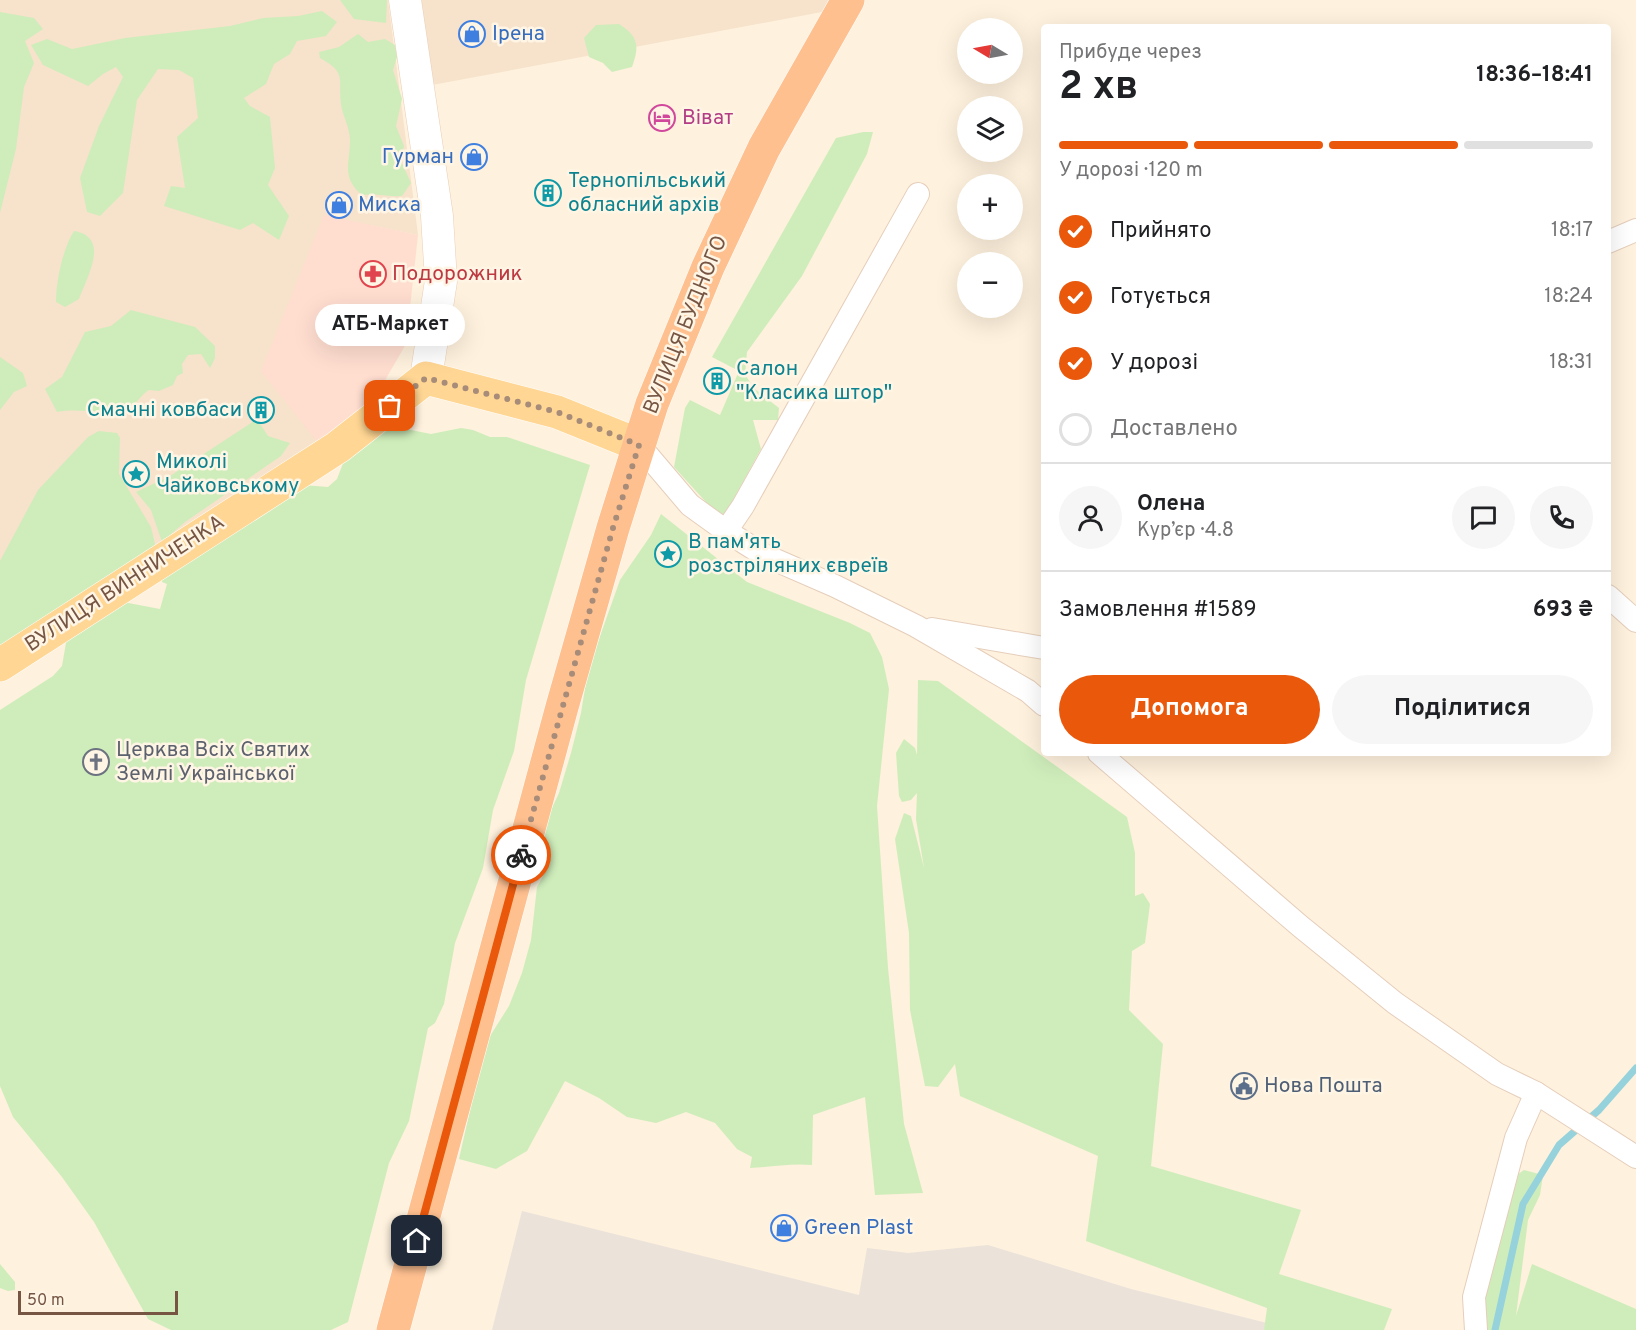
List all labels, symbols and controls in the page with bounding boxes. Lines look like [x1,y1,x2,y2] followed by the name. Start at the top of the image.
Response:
[957,18,1023,84] north arrow
[957,18,1023,318] map controls
[457,19,487,49] shop icon: Ірена
[492,21,545,48] place label: Ірена
[1059,40,1202,66] text: Прибуде через
[1476,62,1593,89] text: 18:36–18:41
[1059,64,1138,113] text: 2 хв
[957,96,1023,162] button: layers
[647,103,677,133] hotel icon: Віват
[682,105,734,132] place label: Віват
[459,142,489,172] shop icon: Гурман
[382,144,454,171] place label: Гурман
[1059,158,1203,184] text: У дорозі · 120 m
[568,168,726,219] place label: Тернопільський обласний архів
[957,174,1023,240] button: +
[533,178,563,208] building icon: Тернопільський обласний архів
[324,190,354,220] shop icon: Миска
[358,192,421,219] place label: Миска
[1059,215,1092,248] icon: check
[1110,218,1211,245] text: Прийнято
[1551,218,1593,244] text: 18:17
[638,232,734,418] street label: ВУЛИЦЯ БУДНОГО
[957,252,1023,318] button: −
[358,259,388,289] pharmacy icon: Подорожник
[392,261,523,288] place label: Подорожник
[1059,281,1092,314] icon: check
[1110,284,1211,311] text: Готується
[1544,284,1593,310] text: 18:24
[315,304,465,346] callout: АТБ-Маркет
[331,312,449,338] text: АТБ-Маркет
[1059,347,1092,380] icon: check
[1110,350,1198,377] text: У дорозі
[1549,350,1593,376] text: 18:31
[736,356,892,407] place label: Салон "Класика штор"
[702,366,732,396] building icon: Салон "Класика штор"
[364,380,415,431] pin
[373,389,406,422] icon: bag
[246,395,276,425] building icon: Смачні ковбаси
[87,397,242,424] place label: Смачні ковбаси
[1110,416,1238,443] text: Доставлено
[156,449,299,500] place label: Миколі Чайковському
[121,459,151,489] place icon: Миколі Чайковському
[1059,486,1122,549] button: person
[1452,486,1515,549] button: chat
[1530,486,1593,549] button: phone
[1137,491,1205,518] text: Олена
[20,509,230,659] street label: ВУЛИЦЯ ВИННИЧЕНКА
[1137,518,1234,544] text: Кур’єр · 4.8
[688,529,889,580] place label: В пам'ять розстріляних євреїв
[653,539,683,569] place icon: В пам'ять розстріляних євреїв
[1059,597,1257,624] text: Замовлення #1589
[1533,597,1593,624] text: 693 ₴
[1059,675,1320,744] button: Допомога
[1332,675,1593,744] button: Поділитися
[116,737,310,788] place label: Церква Всіх Святих Землі Української
[81,747,111,777] church icon: Церква Всіх Святих Землі Української
[491,825,551,885] courier
[505,839,538,872] icon: bike
[1229,1071,1259,1101] public building icon: Нова Пошта
[1264,1073,1383,1100] place label: Нова Пошта
[769,1213,799,1243] shop icon: Green Plast
[391,1215,442,1266] pin
[804,1215,913,1242] place label: Green Plast
[400,1224,433,1257] icon: home
[18,1288,178,1316] scale bar
[27,1291,65,1311] text: 50 m

